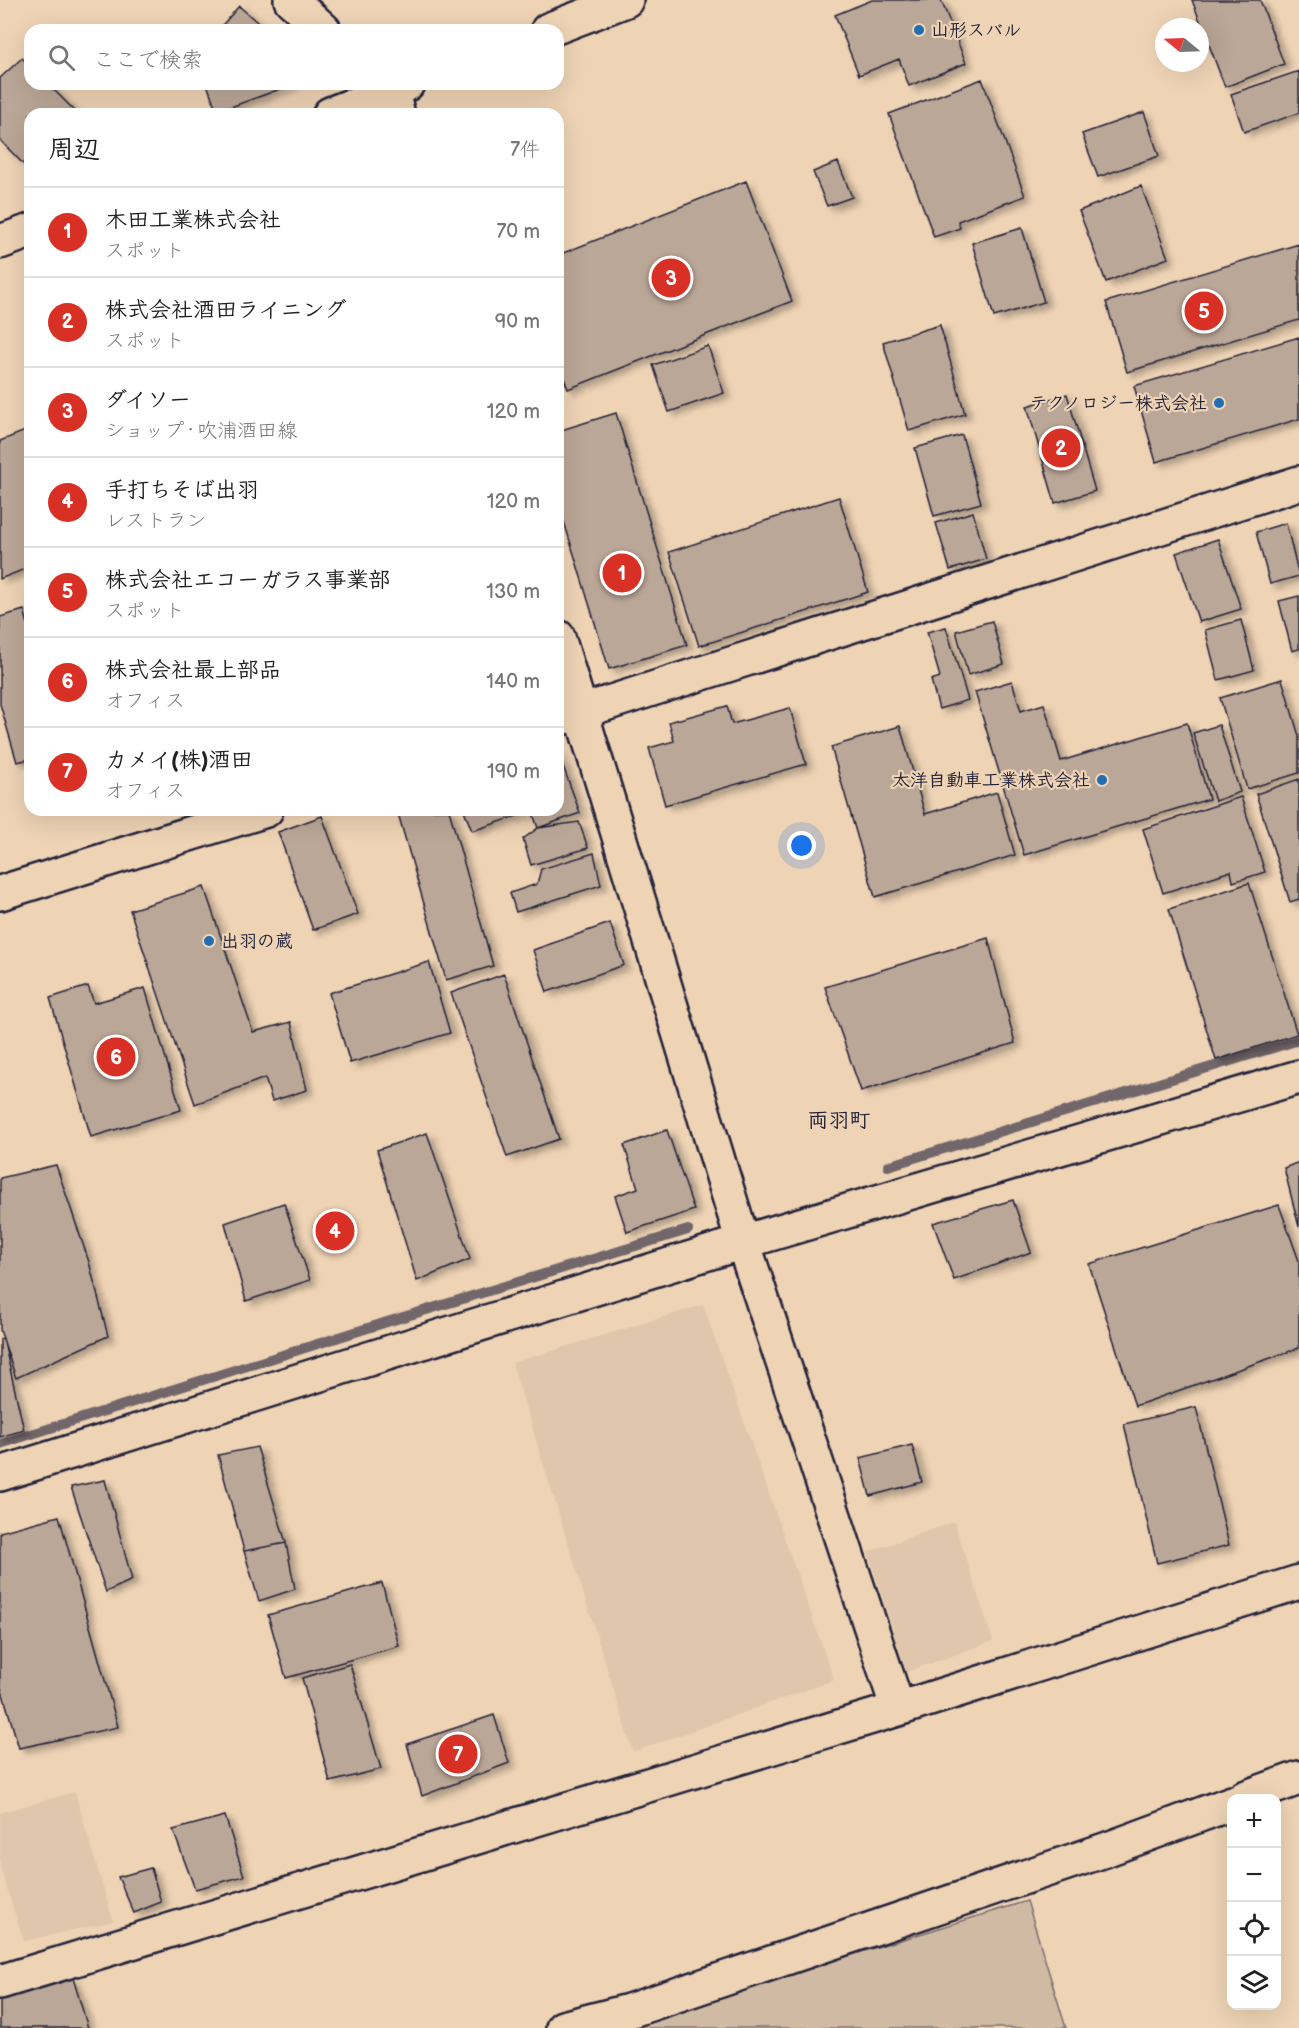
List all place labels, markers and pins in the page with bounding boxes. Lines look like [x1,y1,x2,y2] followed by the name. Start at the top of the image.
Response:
[931,20,1021,41] place label: 山形スバル
[912,23,926,37] marker: 山形スバル
[652,256,690,300] pin: 3
[1184,288,1224,334] pin: 5
[1030,393,1207,414] place label: テクノロジー株式会社
[1212,396,1226,410] marker: テクノロジー株式会社
[1042,426,1080,470] pin: 2
[602,550,642,596] pin: 1
[892,770,1090,791] place label: 太洋自動車工業株式会社
[1095,773,1109,787] marker: 太洋自動車工業株式会社
[221,931,293,952] place label: 出羽の蔵
[202,934,216,948] marker: 出羽の蔵
[96,1034,136,1080] pin: 6
[316,1208,354,1254] pin: 4
[438,1732,478,1776] pin: 7

